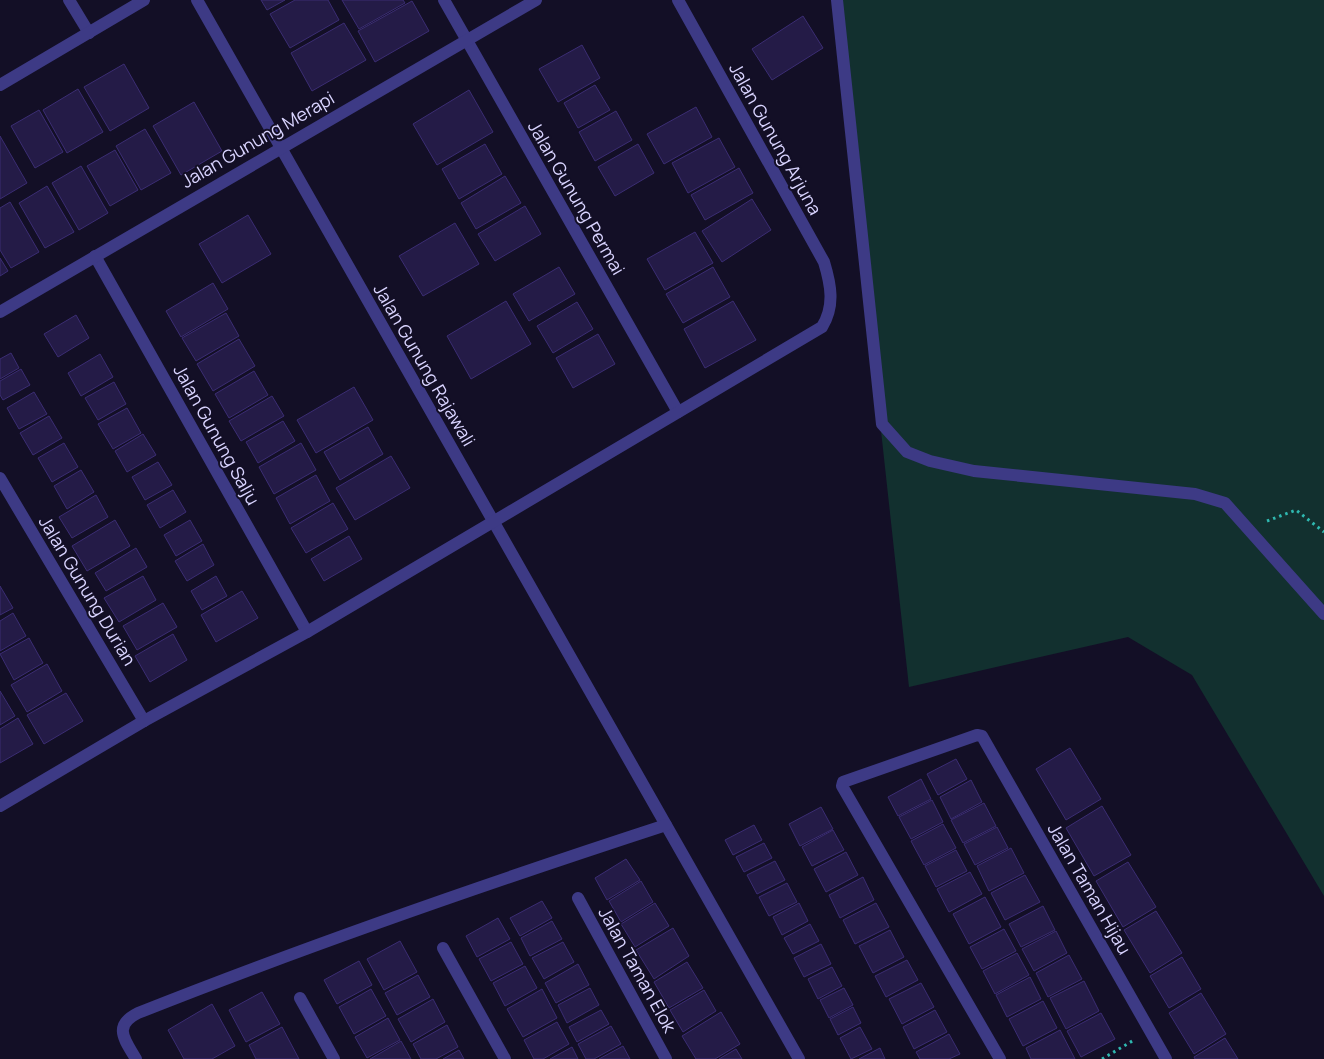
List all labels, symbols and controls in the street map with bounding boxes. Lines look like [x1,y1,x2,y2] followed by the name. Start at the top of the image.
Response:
[724,58,828,219] street label: Jalan Gunung Arjuna
[177,85,338,193] street label: Jalan Gunung Merapi
[523,116,631,279] street label: Jalan Gunung Permai
[369,279,481,450] street label: Jalan Gunung Rajawali
[168,360,265,509] street label: Jalan Gunung Salju
[34,511,142,670] street label: Jalan Gunung Durian
[1043,819,1137,958] street label: Jalan Taman Hijau
[593,903,683,1037] street label: Jalan Taman Elok

